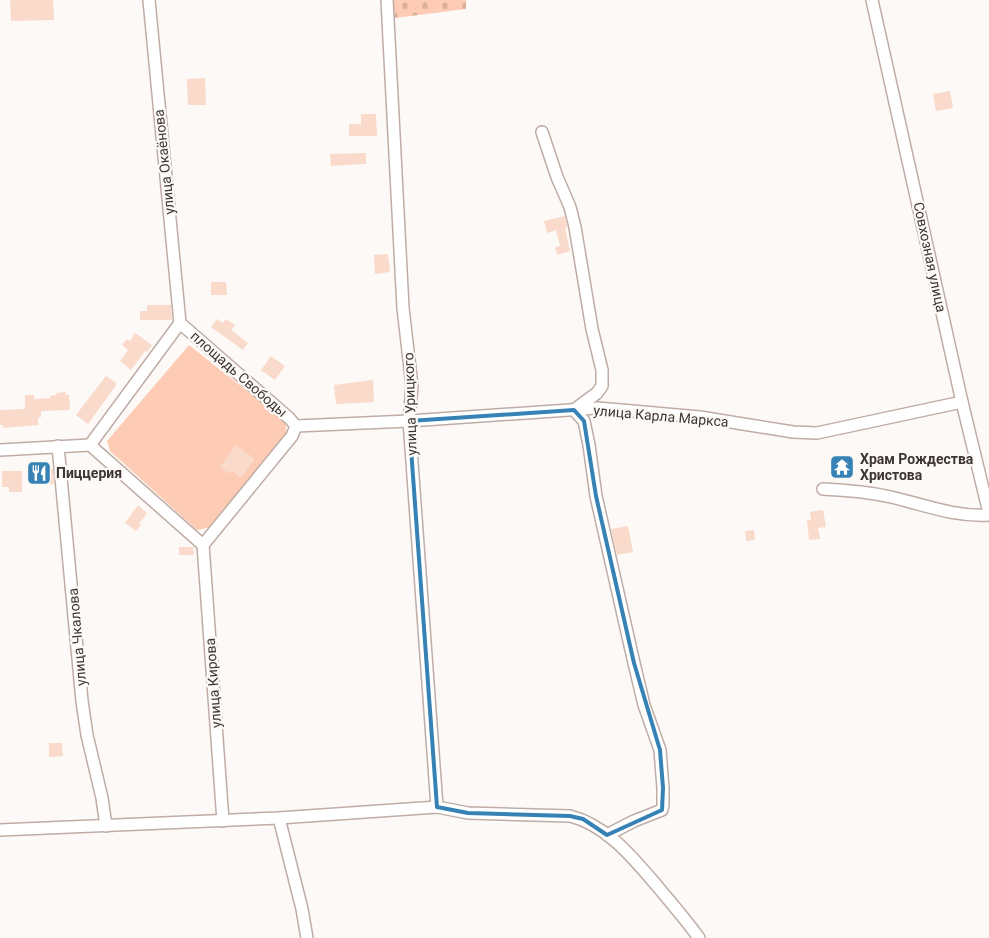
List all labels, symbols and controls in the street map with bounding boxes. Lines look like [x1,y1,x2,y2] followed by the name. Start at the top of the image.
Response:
[151,109,177,215] street label: улица Окаёнова
[911,200,949,314] street label: Совхозная улица
[188,328,290,420] street label: площадь Свободы
[400,352,420,456] street label: улица Урицкого
[593,402,729,430] street label: улица Карла Маркса
[860,451,974,483] place label: Храм Рождества Христова
[829,454,855,480] temple icon: Храм Рождества Христова
[26,460,52,486] restaurant icon: Пиццерия
[56,465,122,481] place label: Пиццерия
[65,587,89,687] street label: улица Чкалова
[202,637,224,729] street label: улица Кирова

